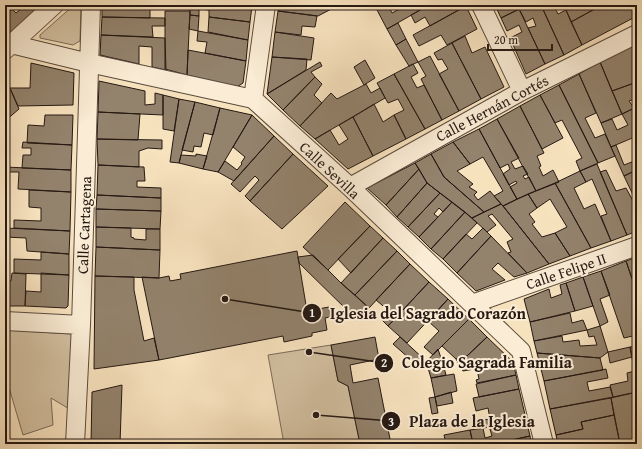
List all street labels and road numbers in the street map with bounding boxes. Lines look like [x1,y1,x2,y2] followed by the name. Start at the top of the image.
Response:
[432,69,552,147] street label: Calle Hernán Cortés
[295,137,365,203] street label: Calle Sevilla
[72,176,96,274] street label: Calle Cartagena
[523,247,609,295] street label: Calle Felipe II

